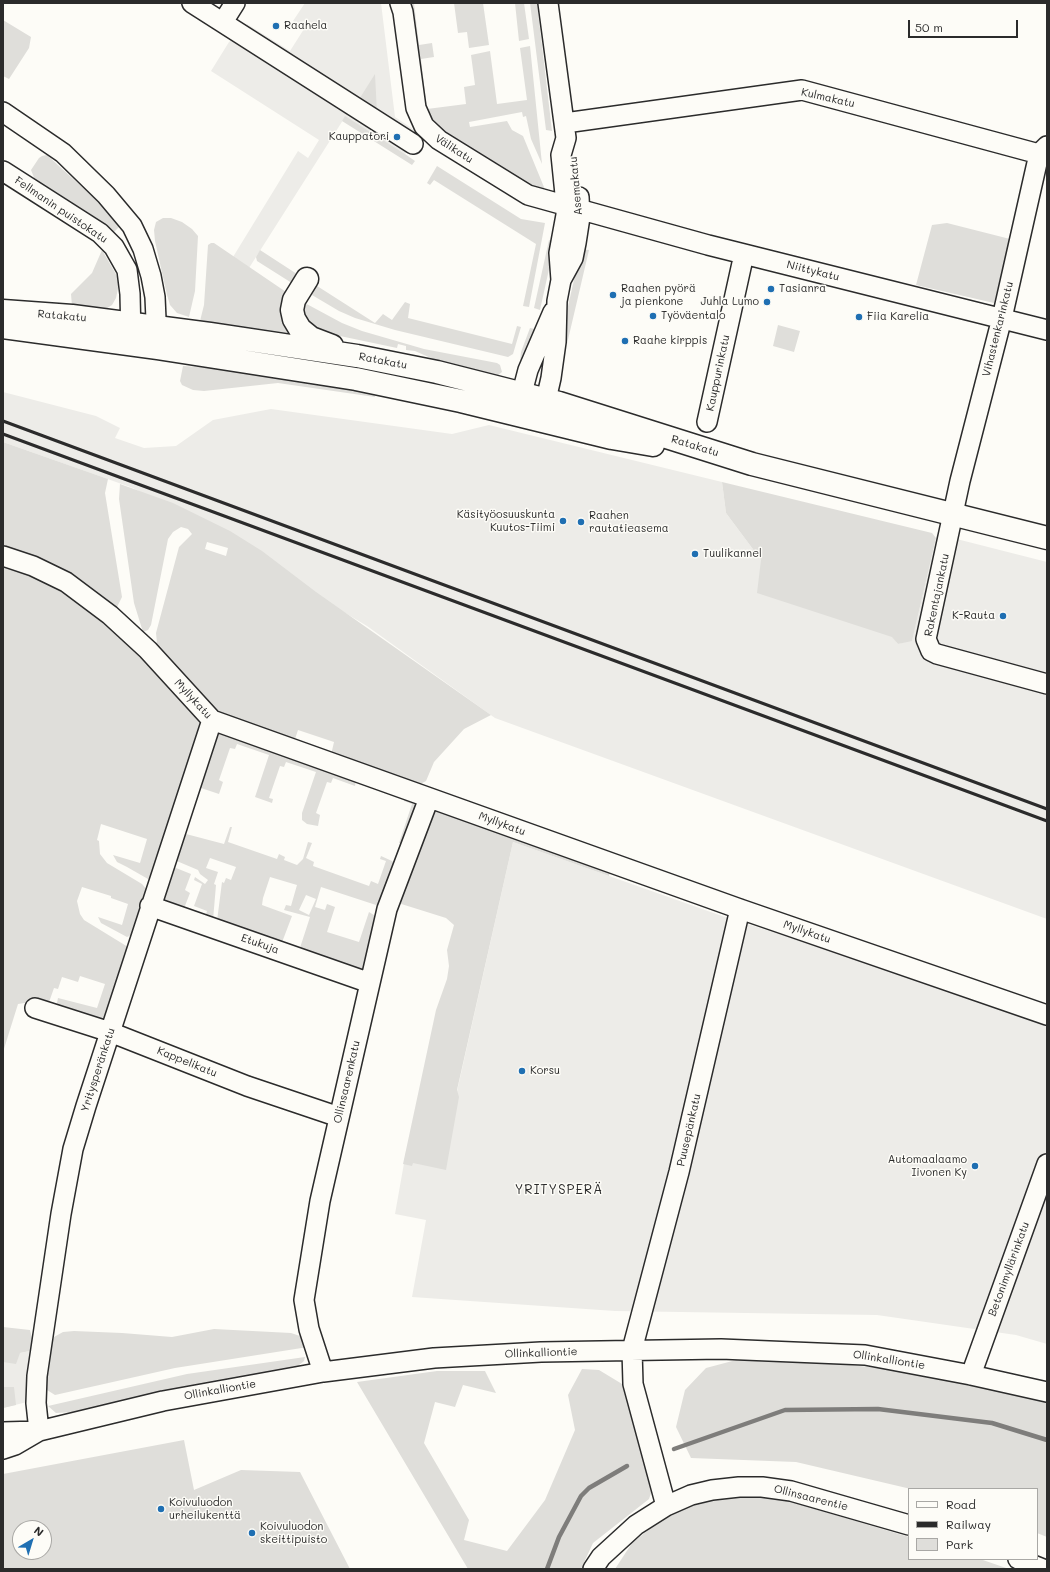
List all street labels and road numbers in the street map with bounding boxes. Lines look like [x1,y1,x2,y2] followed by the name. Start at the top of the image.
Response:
[800,85,856,111] street label: Kulmakatu
[432,132,476,166] street label: Välikatu
[567,156,585,216] street label: Asemakatu
[12,174,110,246] street label: Fellmanin puistokatu
[785,258,841,284] street label: Niittykatu
[980,280,1016,378] street label: Vihastenkarinkatu
[37,307,87,325] street label: Ratakatu
[703,334,733,412] street label: Kauppurinkatu
[358,350,408,372] street label: Ratakatu
[670,433,720,459] street label: Ratakatu
[922,552,952,638] street label: Rakentajankatu
[171,676,215,722] street label: Myllykatu
[477,809,527,839] street label: Myllykatu
[782,918,832,946] street label: Myllykatu
[239,931,281,957] street label: Etukuja
[78,1026,118,1114] street label: Yritysperänkatu
[331,1039,363,1125] street label: Ollinsaarenkatu
[155,1044,219,1080] street label: Kappelikatu
[674,1092,704,1168] street label: Puusepänkatu
[986,1220,1032,1318] street label: Betonimyllärinkatu
[504,1345,578,1361] street label: Ollinkalliontie
[852,1348,926,1372] street label: Ollinkalliontie
[183,1377,257,1403] street label: Ollinkalliontie
[772,1482,850,1514] street label: Ollinsaarentie

